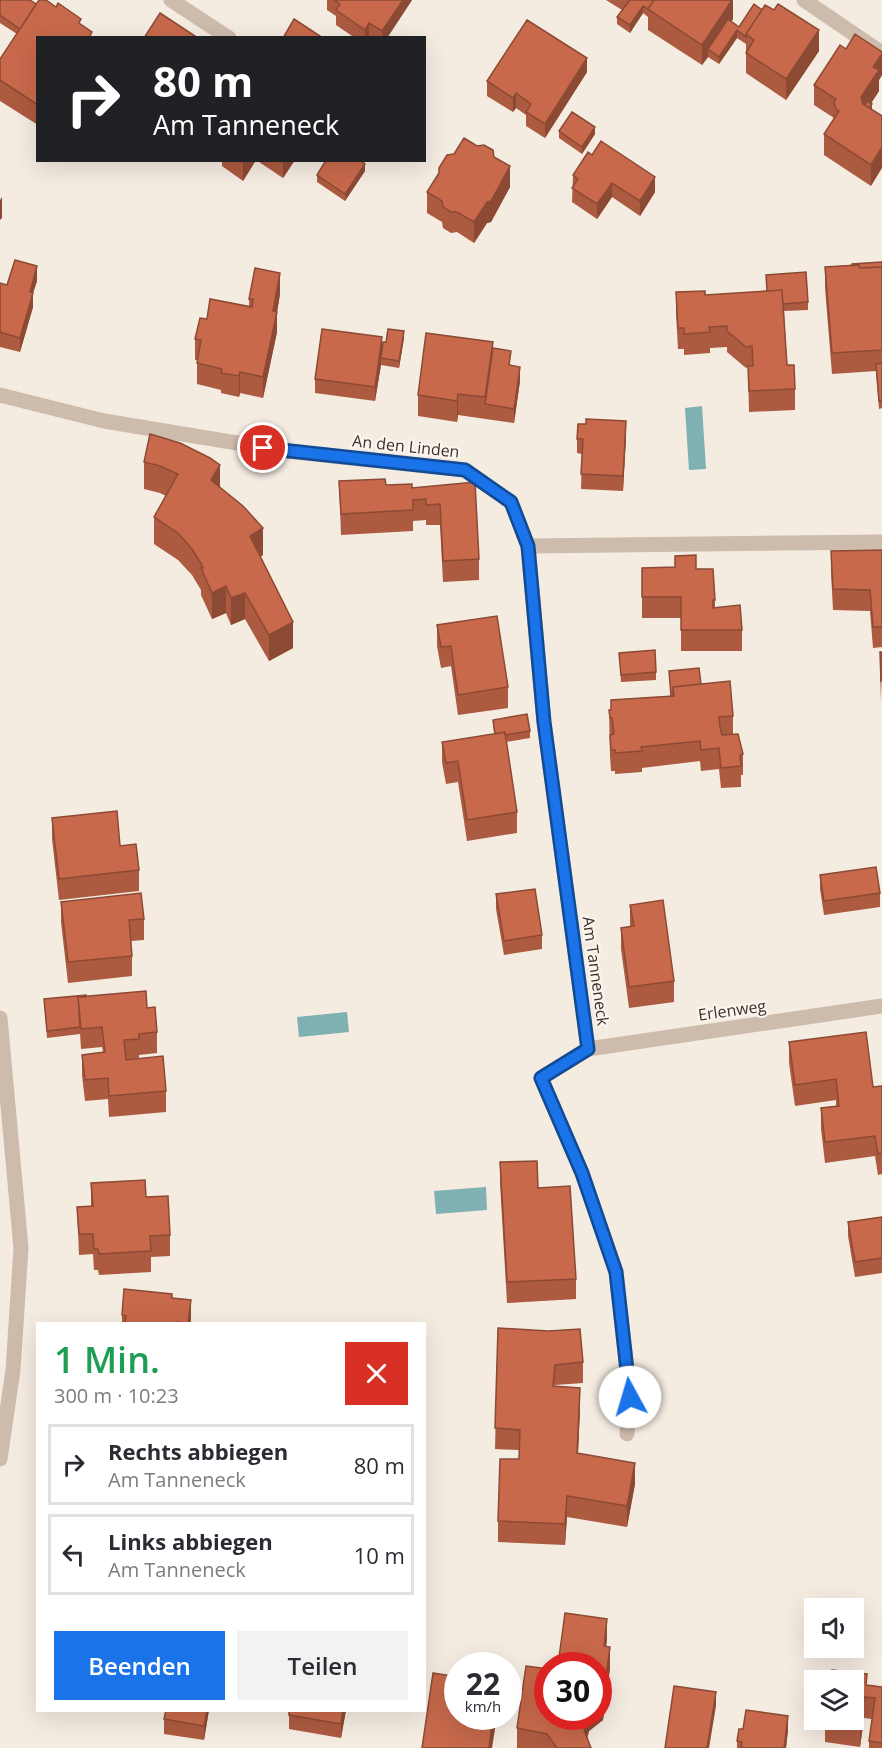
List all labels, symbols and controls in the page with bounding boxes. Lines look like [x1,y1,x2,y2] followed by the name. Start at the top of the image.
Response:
[153,52,253,109] text: 80 m
[54,60,132,138] icon: right
[153,106,339,143] text: Am Tanneneck
[237,422,288,473] pin
[351,429,461,463] street label: An den Linden
[246,431,279,464] icon: arrive
[577,915,615,1028] street label: Am Tanneneck
[697,994,768,1026] street label: Erlenweg
[54,1335,160,1384] text: 1 Min.
[345,1342,408,1405] button: close
[598,1365,662,1429] position arrow
[54,1382,179,1409] text: 300 m · 10:23
[108,1436,288,1466] text: Rechts abbiegen
[57,1448,90,1481] icon: right
[354,1450,405,1480] text: 80 m
[108,1466,246,1493] text: Am Tanneneck
[108,1526,273,1556] text: Links abbiegen
[57,1538,90,1571] icon: left
[354,1540,405,1570] text: 10 m
[108,1556,246,1583] text: Am Tanneneck
[804,1598,864,1730] map controls
[804,1598,864,1658] button: sound
[54,1631,225,1700] button: Beenden
[237,1631,408,1700] button: Teilen
[534,1652,612,1730] speed limit sign: 30
[466,1663,500,1704] text: 22
[804,1670,864,1730] button: layers
[465,1696,501,1716] text: km/h

